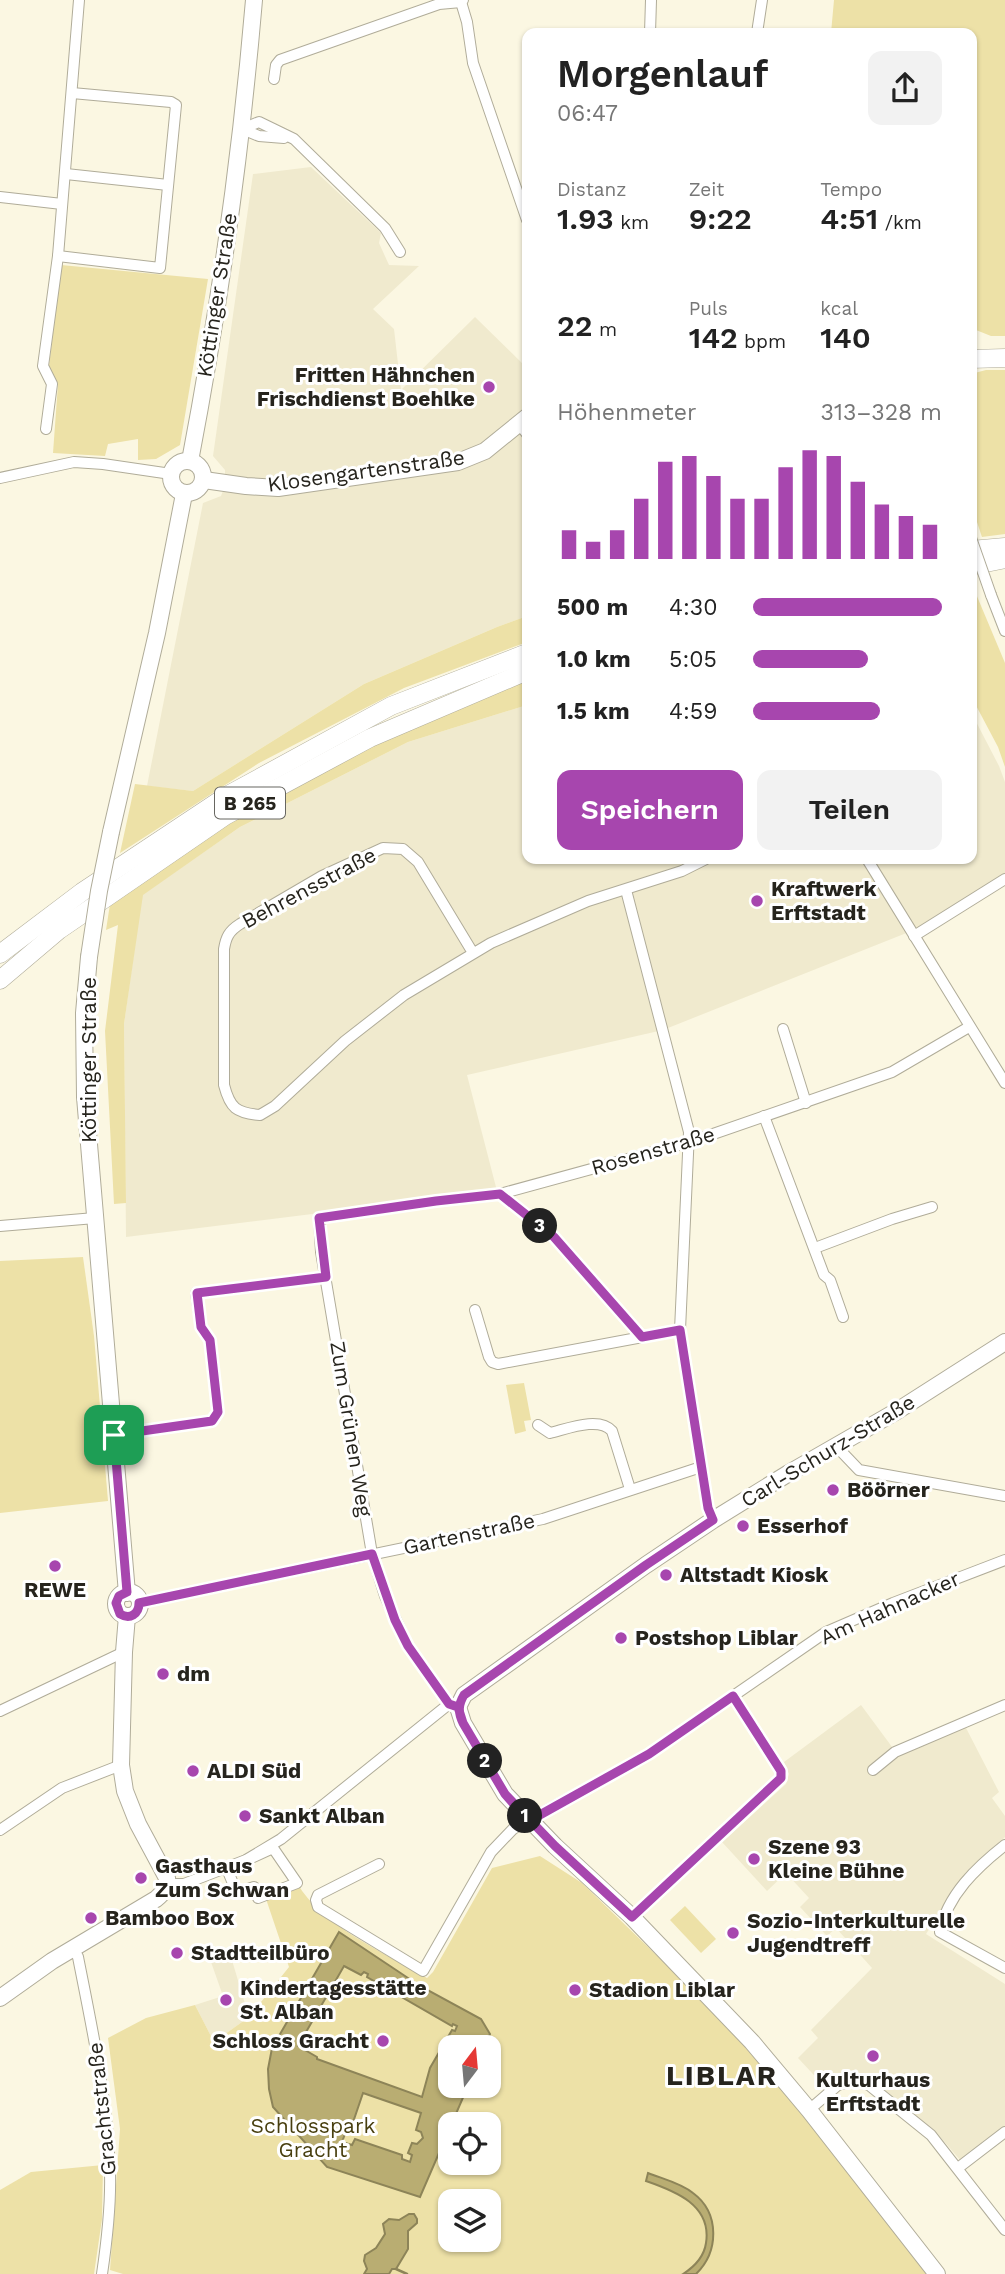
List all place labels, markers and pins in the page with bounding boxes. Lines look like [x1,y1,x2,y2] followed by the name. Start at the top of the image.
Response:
[257,362,475,411] place label: Fritten Hähnchen Frischdienst Boehlke
[481,379,497,395] marker: Fritten Hähnchen Frischdienst Boehlke
[771,876,878,925] place label: Kraftwerk Erftstadt
[749,893,765,909] marker: Kraftwerk Erftstadt
[522,1208,558,1244] pin: 3
[84,1405,144,1465] pin
[847,1477,930,1502] place label: Böörner
[825,1482,841,1498] marker: Böörner
[757,1513,848,1538] place label: Esserhof
[735,1518,751,1534] marker: Esserhof
[47,1558,63,1574] marker: REWE
[680,1562,829,1587] place label: Altstadt Kiosk
[658,1567,674,1583] marker: Altstadt Kiosk
[24,1577,86,1602] place label: REWE
[635,1625,798,1650] place label: Postshop Liblar
[613,1630,629,1646] marker: Postshop Liblar
[177,1661,210,1686] place label: dm
[155,1666,171,1682] marker: dm
[468,1744,503,1778] pin: 2
[207,1758,301,1783] place label: ALDI Süd
[185,1763,201,1779] marker: ALDI Süd
[508,1798,542,1834] pin: 1
[259,1803,385,1828] place label: Sankt Alban
[237,1808,253,1824] marker: Sankt Alban
[768,1834,904,1883] place label: Szene 93 Kleine Bühne
[746,1851,762,1867] marker: Szene 93 Kleine Bühne
[155,1853,289,1902] place label: Gasthaus Zum Schwan
[133,1870,149,1886] marker: Gasthaus Zum Schwan
[105,1905,235,1930] place label: Bamboo Box
[747,1908,965,1957] place label: Sozio-Interkulturelle Jugendtreff
[83,1910,99,1926] marker: Bamboo Box
[725,1925,741,1941] marker: Sozio-Interkulturelle Jugendtreff
[191,1940,330,1965] place label: Stadtteilbüro
[169,1945,185,1961] marker: Stadtteilbüro
[240,1975,427,2024] place label: Kindertagesstätte St. Alban
[589,1977,735,2002] place label: Stadion Liblar
[567,1982,583,1998] marker: Stadion Liblar
[218,1992,234,2008] marker: Kindertagesstätte St. Alban
[212,2028,369,2053] place label: Schloss Gracht
[375,2033,391,2049] marker: Schloss Gracht
[865,2048,881,2064] marker: Kulturhaus Erftstadt
[816,2067,930,2116] place label: Kulturhaus Erftstadt

